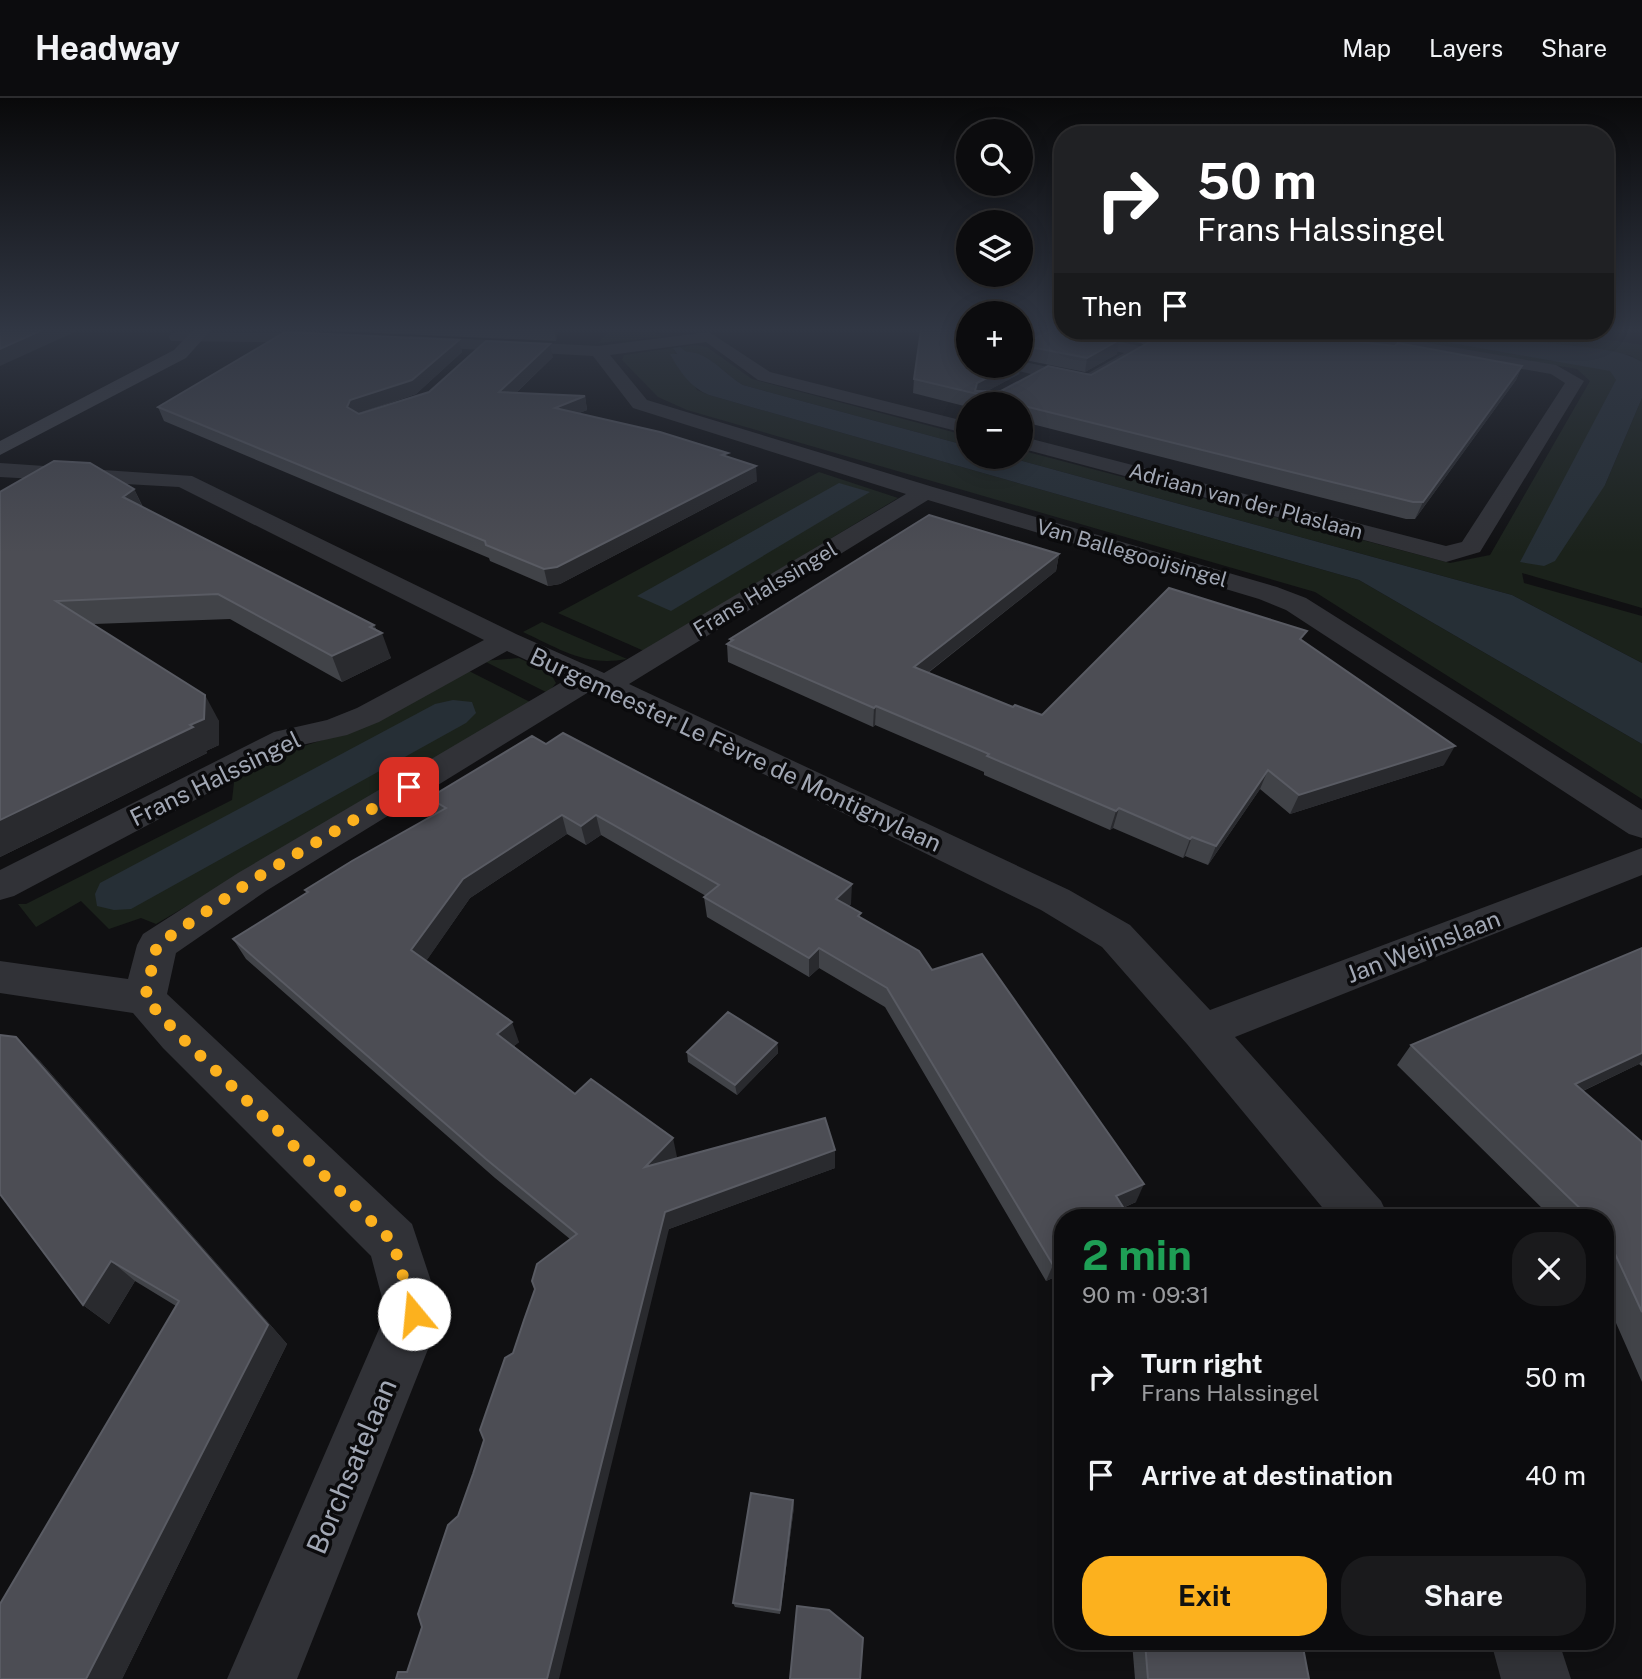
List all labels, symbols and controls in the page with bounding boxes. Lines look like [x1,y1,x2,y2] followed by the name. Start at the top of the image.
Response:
[35,29,180,67] text: Headway
[1342,34,1391,62] text: Map
[1429,34,1503,62] text: Layers
[1541,34,1607,62] text: Share
[956,119,1033,469] map controls
[956,119,1033,196] button: search
[1197,152,1317,210] text: 50 m
[1082,154,1173,245] icon: right
[956,210,1033,287] button: layers
[1197,211,1445,248] text: Frans Halssingel
[1156,287,1194,325] icon: arrive
[1082,291,1142,322] text: Then
[956,301,1033,378] button: +
[956,392,1033,469] button: −
[1126,458,1366,544] street label: Adriaan van der Plaslaan
[1034,514,1230,592] street label: Van Ballegooijsingel
[689,536,841,642] street label: Frans Halssingel
[526,641,946,857] street label: Burgemeester Le Fèvre de Montignylaan
[125,725,305,831] street label: Frans Halssingel
[379,757,439,817] pin
[390,768,428,806] icon: arrive
[1342,904,1504,988] street label: Jan Weijnslaan
[1082,1230,1192,1279] text: 2 min
[1512,1232,1586,1306] button: close
[377,1277,451,1351] position arrow
[1082,1281,1209,1308] text: 90 m · 09:31
[1141,1348,1263,1379] text: Turn right
[1082,1358,1120,1396] icon: right
[1525,1362,1586,1393] text: 50 m
[299,1373,403,1559] street label: Borchsatelaan
[1141,1379,1319,1406] text: Frans Halssingel
[1082,1456,1120,1494] icon: arrive
[1141,1460,1393,1491] text: Arrive at destination
[1525,1460,1586,1491] text: 40 m
[1082,1556,1327,1636] button: Exit
[1341,1556,1586,1636] button: Share

